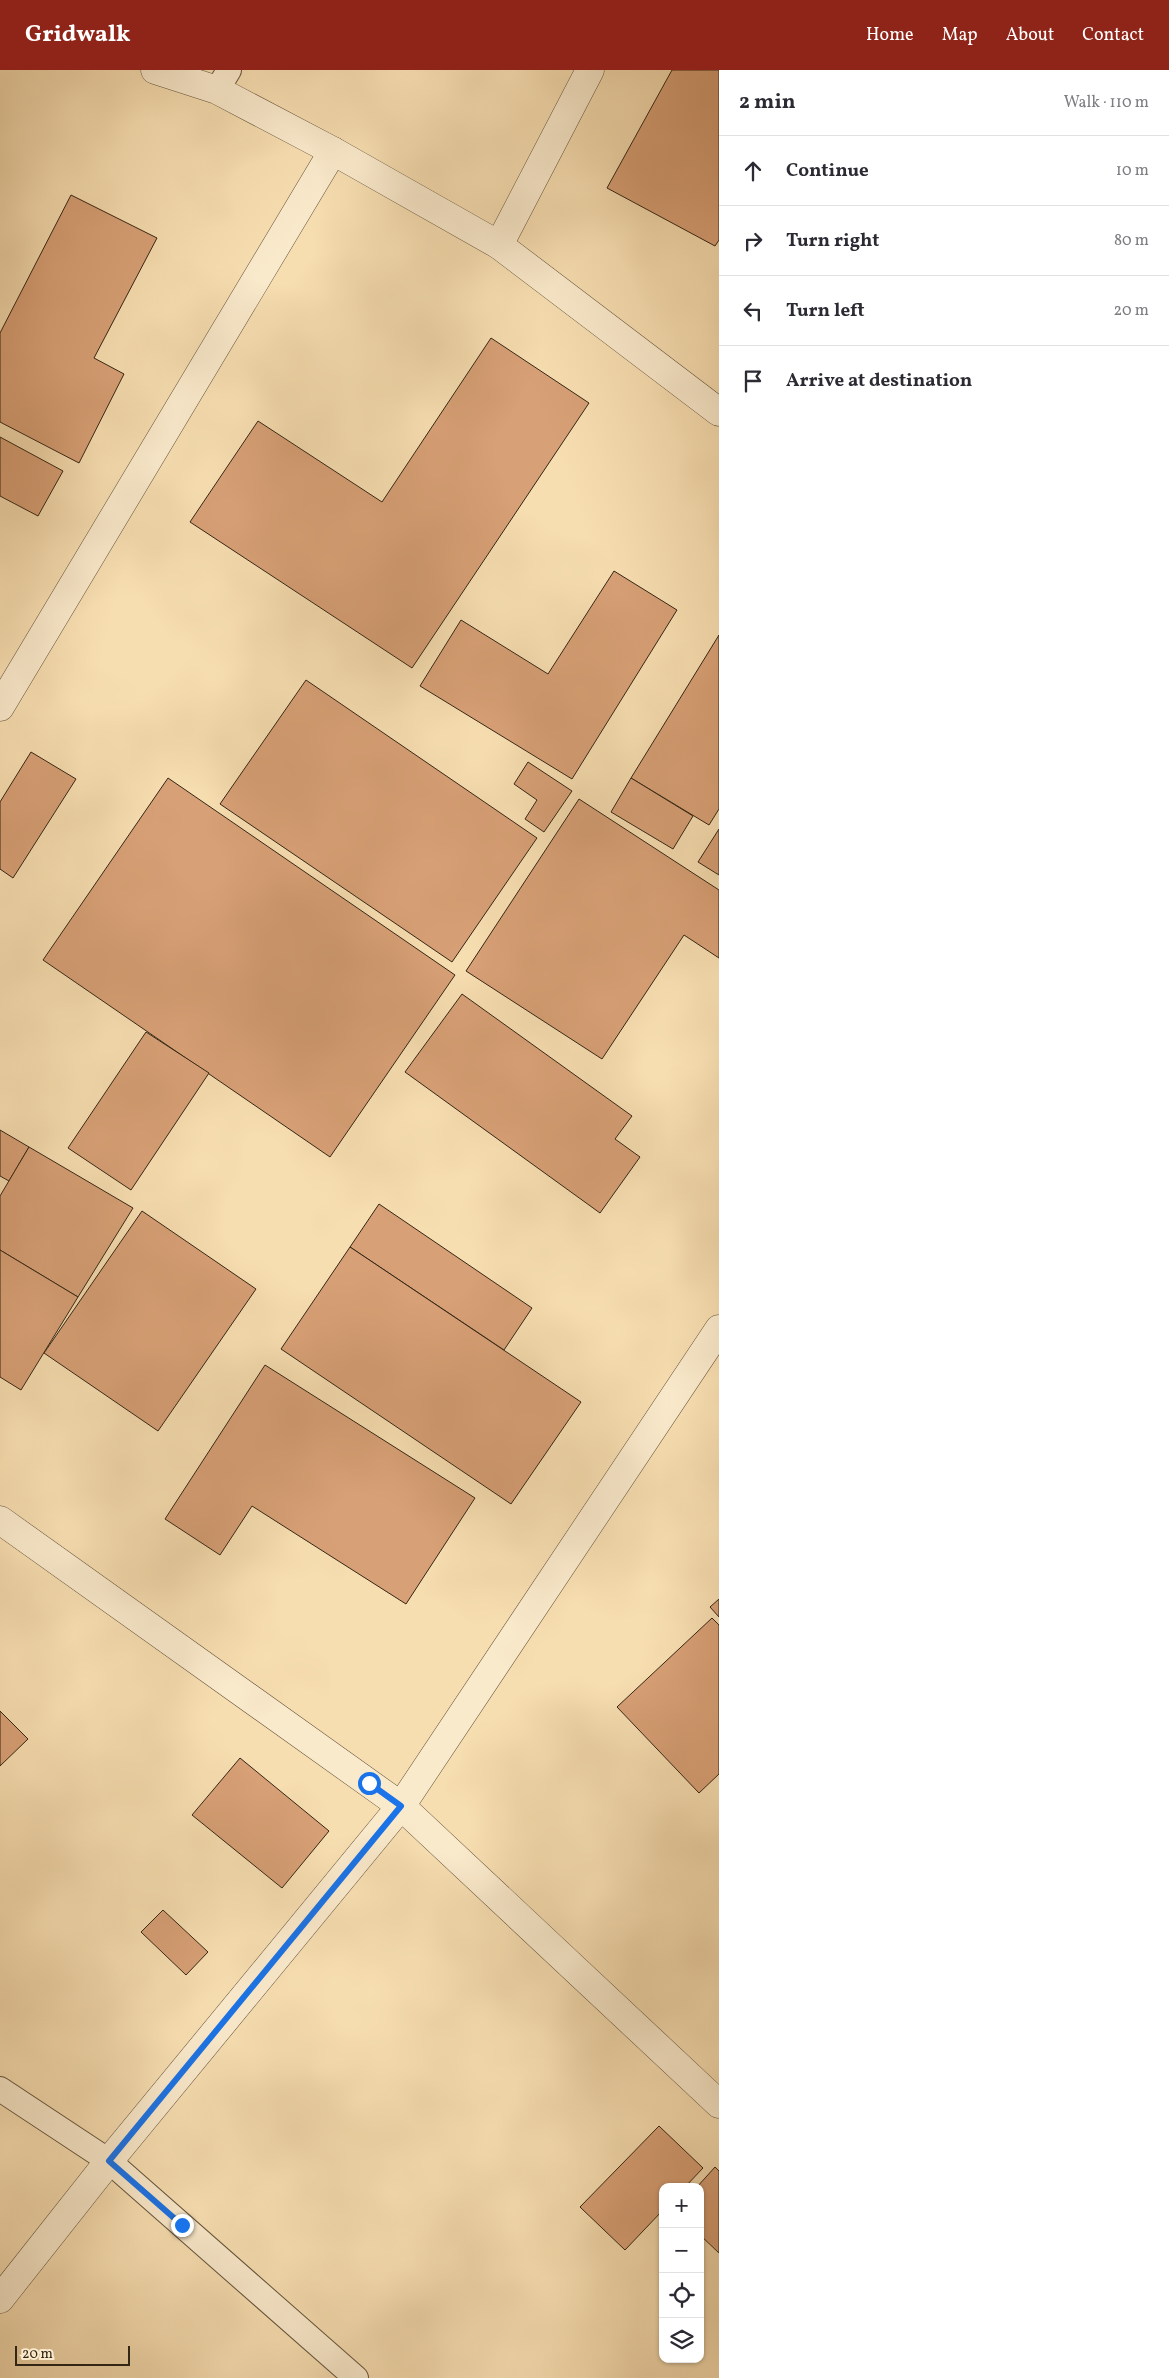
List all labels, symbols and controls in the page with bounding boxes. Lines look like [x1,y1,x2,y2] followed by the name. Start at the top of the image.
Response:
[25,18,131,52] text: Gridwalk
[866,23,914,48] text: Home
[942,23,978,48] text: Map
[1006,23,1054,48] text: About
[1082,23,1144,48] text: Contact
[739,88,796,117] text: 2 min
[1064,92,1149,114] text: Walk · 110 m
[739,157,767,185] icon: ahead
[786,158,869,184] text: Continue
[1116,160,1149,182] text: 10 m
[739,227,767,255] icon: right
[786,228,879,254] text: Turn right
[1114,230,1149,252] text: 80 m
[739,297,767,325] icon: left
[786,298,865,324] text: Turn left
[1114,300,1149,322] text: 20 m
[739,367,767,395] icon: arrive
[786,368,972,394] text: Arrive at destination
[358,1772,381,1795] route start
[659,2183,704,2363] map controls
[659,2183,704,2228] button: +
[171,2214,194,2237] route end
[659,2228,704,2273] button: −
[659,2273,704,2318] button: locate
[659,2318,704,2363] button: layers
[15,2343,130,2366] scale bar
[22,2345,53,2364] text: 20 m

